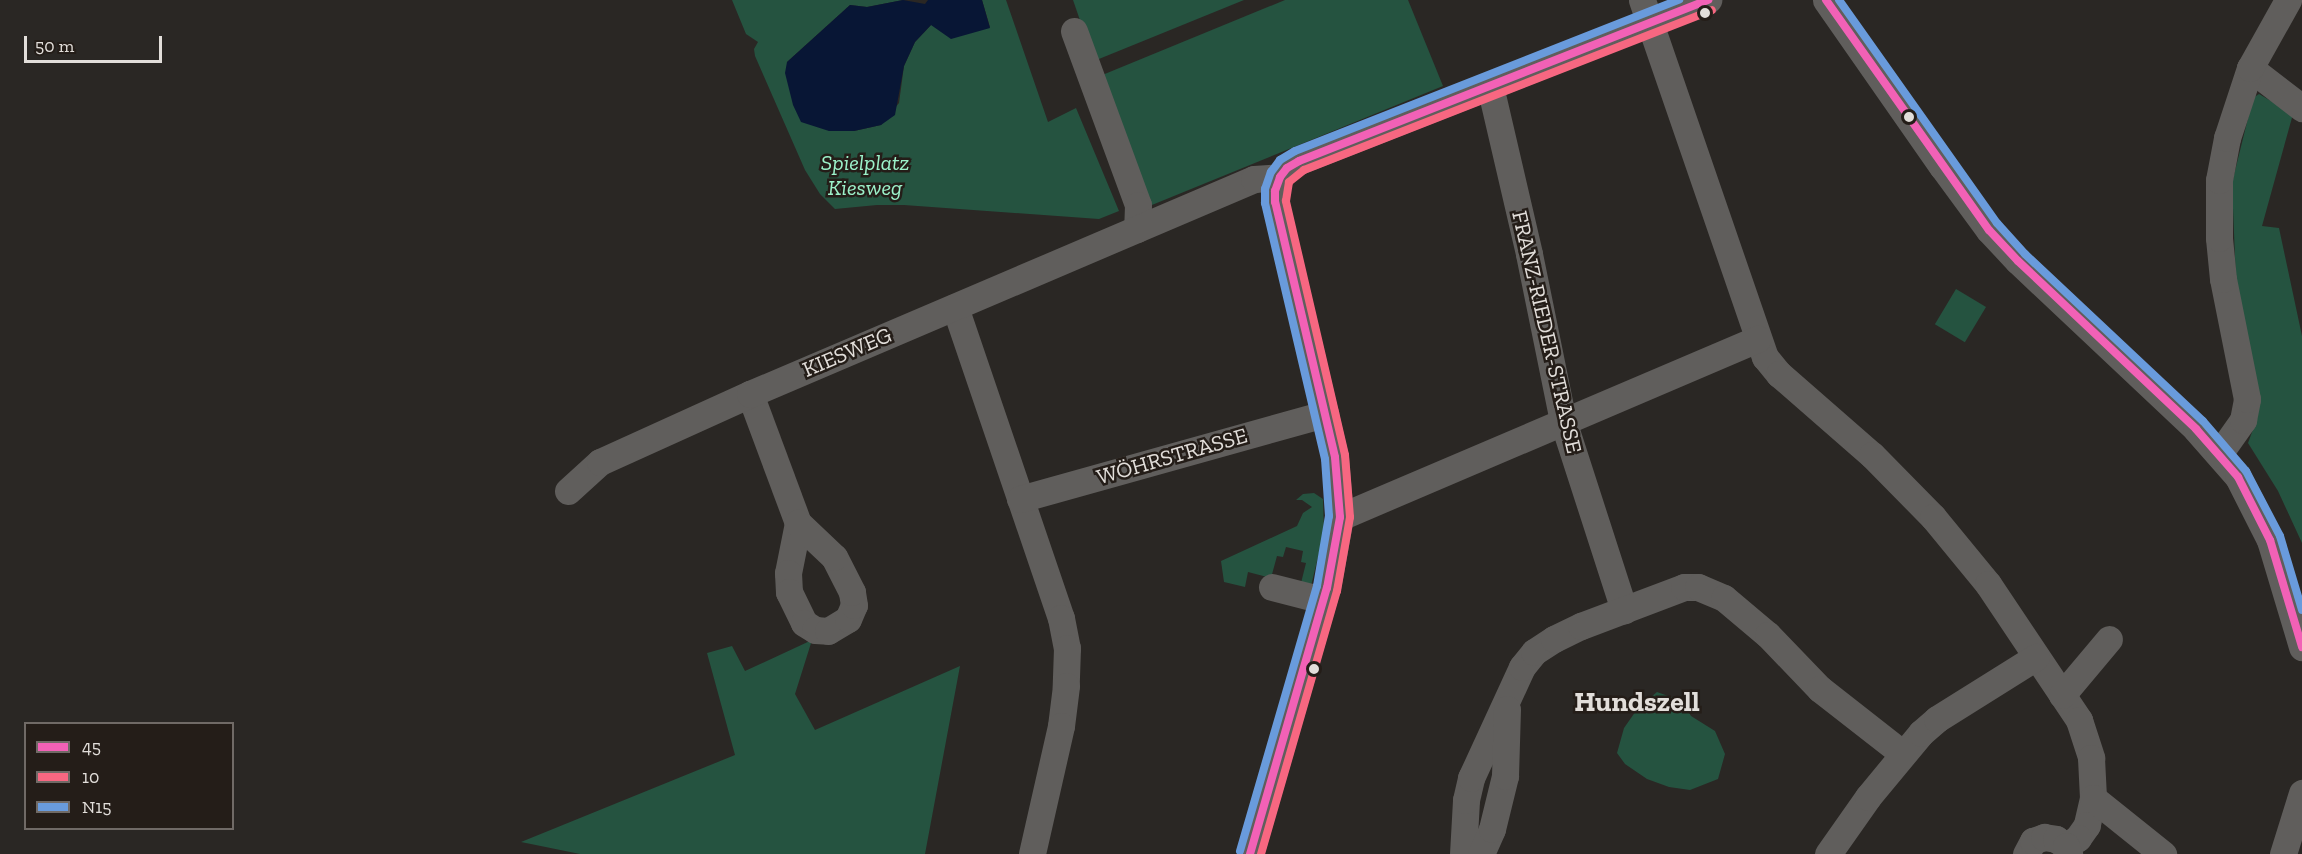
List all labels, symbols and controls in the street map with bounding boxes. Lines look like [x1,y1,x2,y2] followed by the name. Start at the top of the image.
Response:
[1699,7,1711,19] unlabelled marker
[27,24,165,62] scale bar
[35,35,74,57] text: 50 m
[1903,111,1915,123] unlabelled marker
[821,149,909,200] park label: Spielplatz Kiesweg
[1506,208,1588,456] street label: FRANZ-RIEDER-STRASSE
[798,321,896,383] street label: KIESWEG
[1094,422,1250,490] street label: WÖHRSTRASSE
[1308,663,1320,675] unlabelled marker
[1574,685,1700,719] district label: Hundszell
[24,722,234,830] legend
[82,736,101,758] text: 45
[82,766,99,788] text: 10
[82,796,111,818] text: N15

